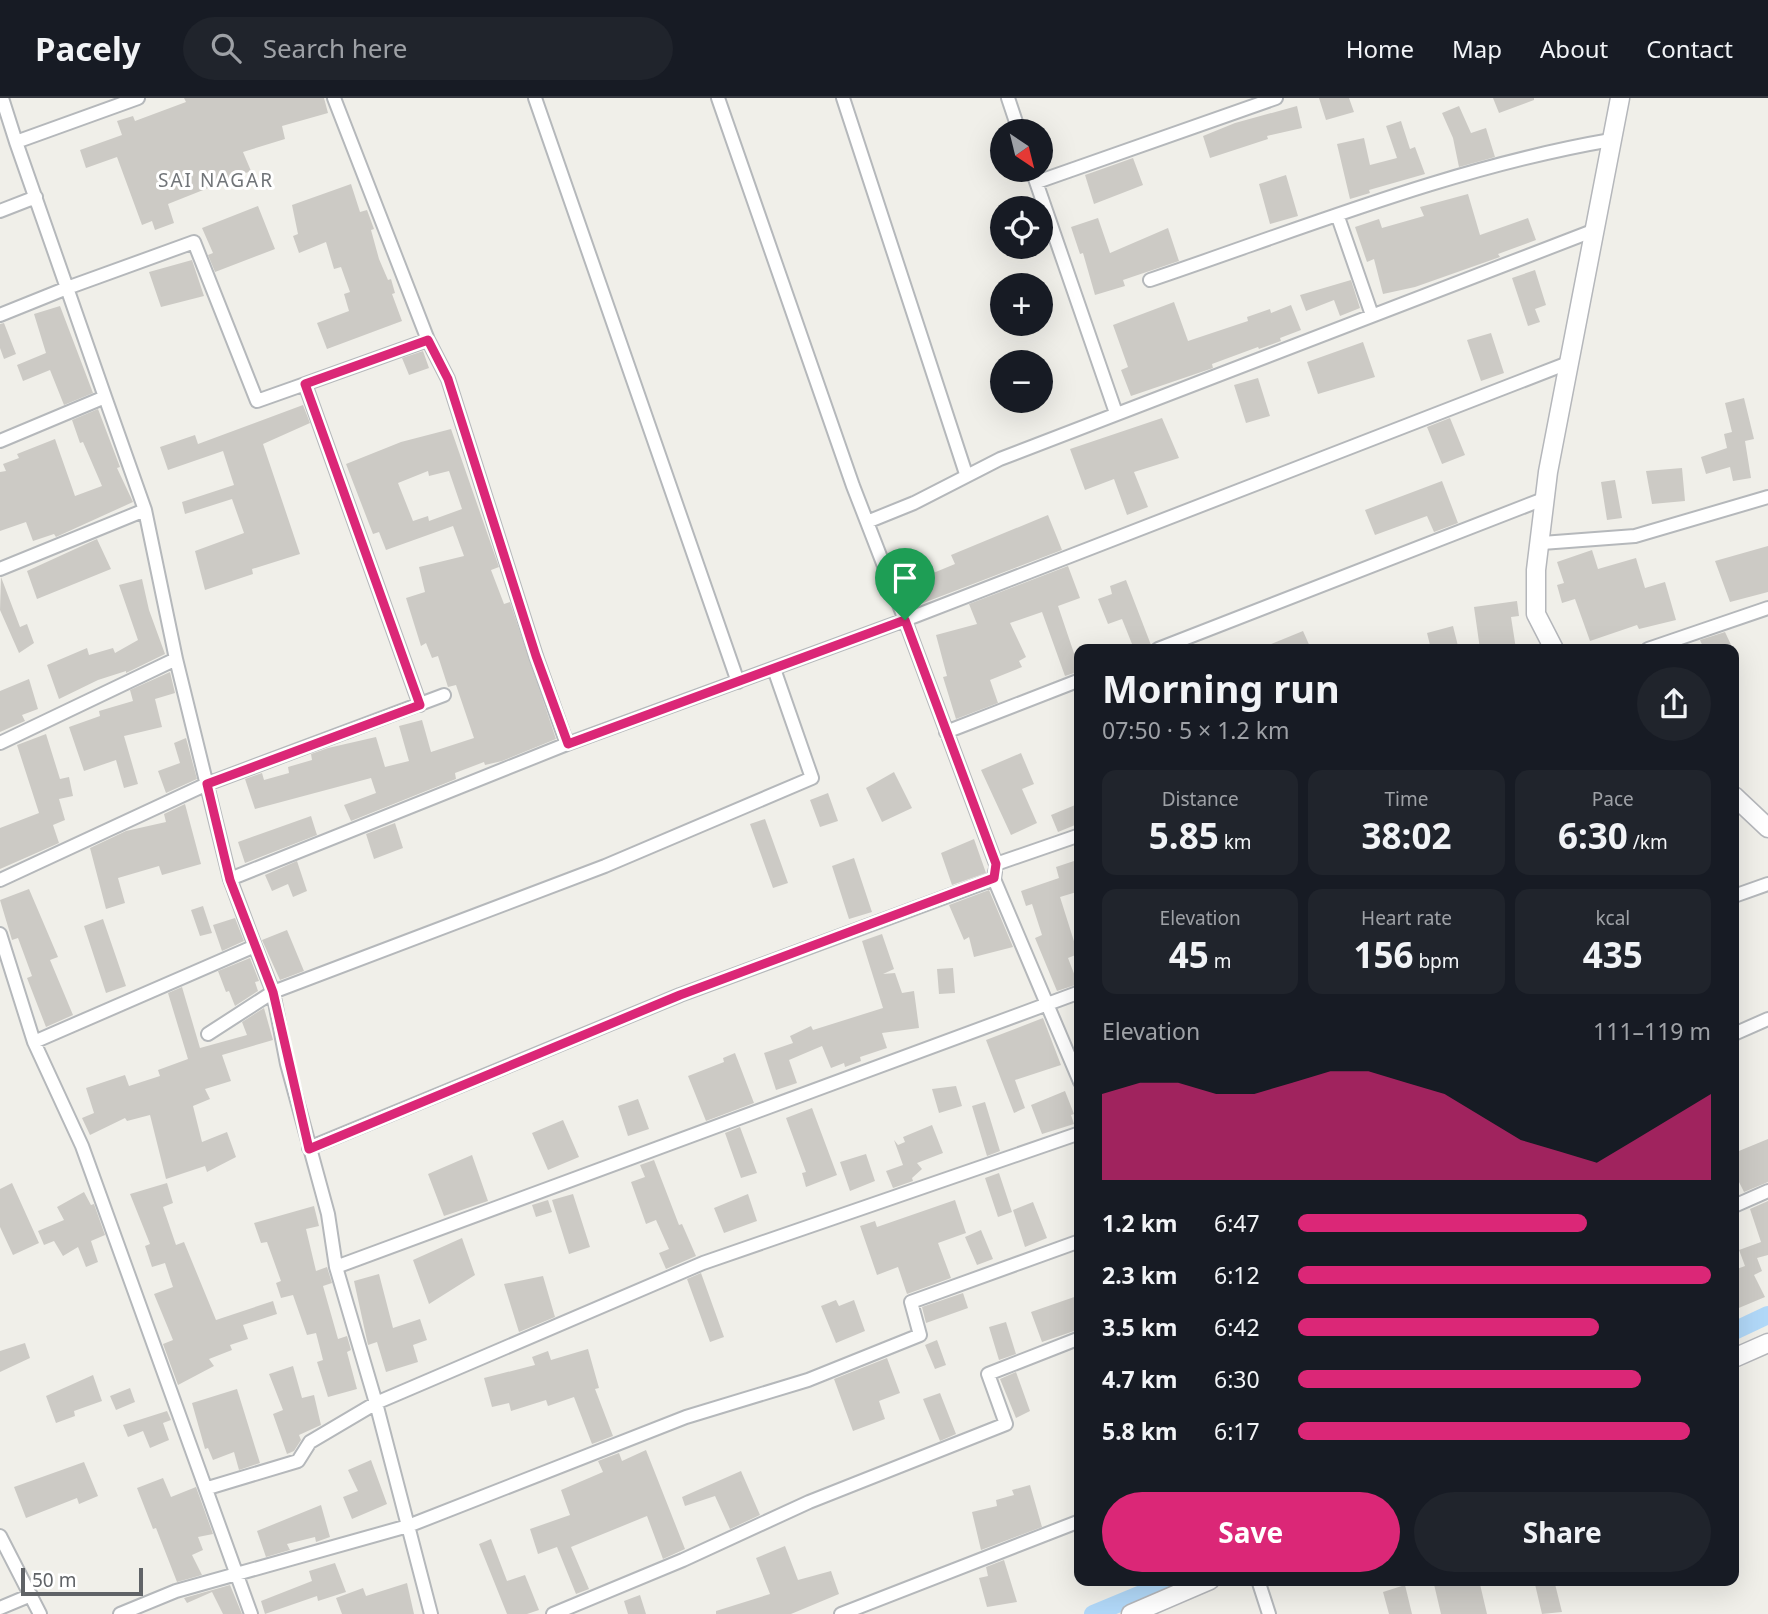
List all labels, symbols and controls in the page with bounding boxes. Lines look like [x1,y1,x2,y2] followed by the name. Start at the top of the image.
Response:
[183,17,673,80] search box
[35,26,141,71] text: Pacely
[207,29,245,67] icon: search
[263,30,407,66] text: Search here
[1346,32,1414,65] text: Home
[1452,32,1502,65] text: Map
[1540,32,1608,65] text: About
[1646,32,1733,65] text: Contact
[990,119,1054,182] north arrow
[990,119,1053,413] map controls
[158,167,274,193] district label: SAI NAGAR
[990,196,1053,259] button: locate
[990,273,1053,336] button: +
[990,350,1053,413] button: −
[875,548,935,620] pin
[886,559,924,597] icon: arrive
[1102,662,1340,714] text: Morning run
[1637,667,1711,741] button: share
[1102,714,1289,746] text: 07:50 · 5 × 1.2 km
[1162,786,1239,812] text: Distance
[1385,786,1428,812] text: Time
[1592,786,1634,812] text: Pace
[1149,812,1219,859] text: 5.85
[1362,812,1451,859] text: 38:02
[1558,812,1628,859] text: 6:30
[1219,829,1252,855] text: km
[1628,829,1668,855] text: /km
[1160,905,1241,931] text: Elevation
[1361,905,1452,931] text: Heart rate
[1595,905,1630,931] text: kcal
[1169,931,1209,978] text: 45
[1353,931,1413,978] text: 156
[1583,931,1643,978] text: 435
[1209,948,1232,974] text: m
[1413,948,1460,974] text: bpm
[1102,1015,1200,1047] text: Elevation
[1593,1015,1711,1047] text: 111–119 m
[1102,1207,1177,1239] text: 1.2 km
[1214,1207,1260,1239] text: 6:47
[1102,1259,1177,1291] text: 2.3 km
[1214,1259,1260,1291] text: 6:12
[1102,1311,1177,1343] text: 3.5 km
[1214,1311,1260,1343] text: 6:42
[1102,1363,1177,1395] text: 4.7 km
[1214,1363,1260,1395] text: 6:30
[1102,1415,1177,1447] text: 5.8 km
[1214,1415,1260,1447] text: 6:17
[1102,1492,1400,1572] button: Save
[1414,1492,1711,1572] button: Share
[21,1565,144,1597] scale bar
[32,1567,76,1593] text: 50 m

